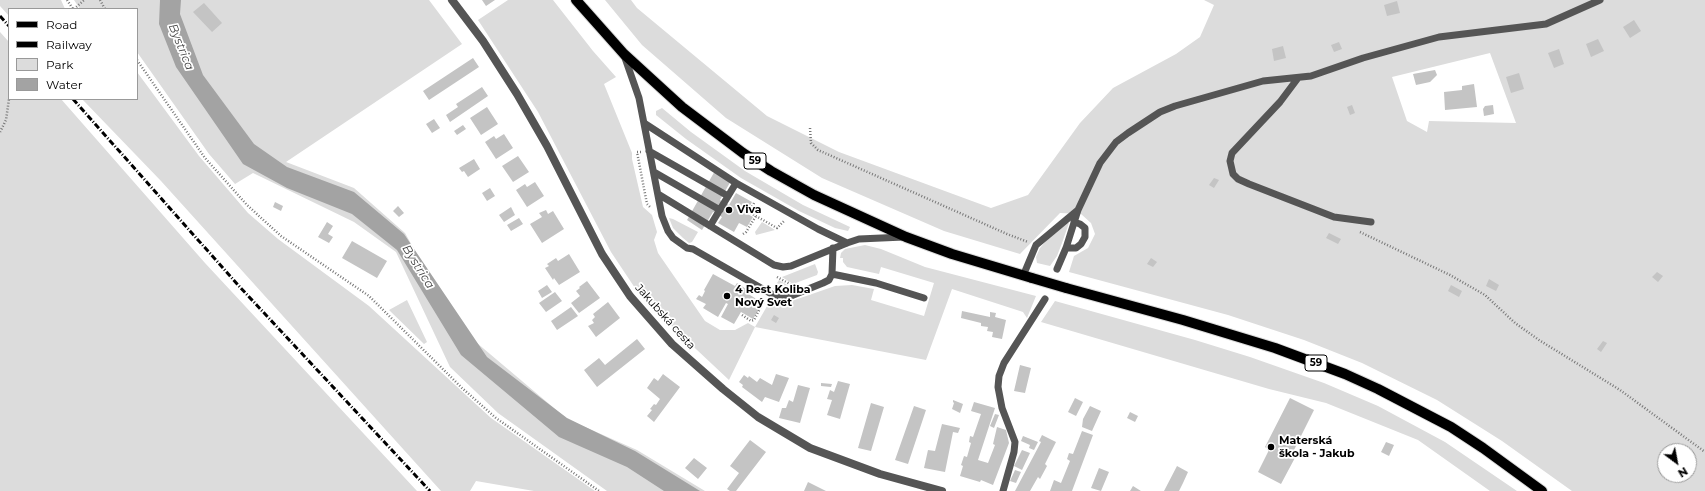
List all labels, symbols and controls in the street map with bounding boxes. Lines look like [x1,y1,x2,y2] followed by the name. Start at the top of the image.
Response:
[8,8,138,100] legend
[46,17,77,32] text: Road
[165,22,197,72] water label: Bystrica
[46,37,92,52] text: Railway
[46,57,73,72] text: Park
[46,77,82,92] text: Water
[744,153,766,169] road number: 59
[737,203,762,217] place label: Viva
[724,205,734,215] marker: Viva
[399,242,437,292] water label: Bystrica
[632,282,698,352] street label: Jakubská cesta
[735,283,810,309] place label: 4 Rest Koliba Nový Svet
[722,291,732,301] marker: 4 Rest Koliba Nový Svet
[1305,355,1327,371] road number: 59
[1279,434,1355,460] place label: Materská škola - Jakub
[1266,442,1276,452] marker: Materská škola - Jakub
[1657,443,1697,483] north arrow
[1675,464,1690,481] text: N

